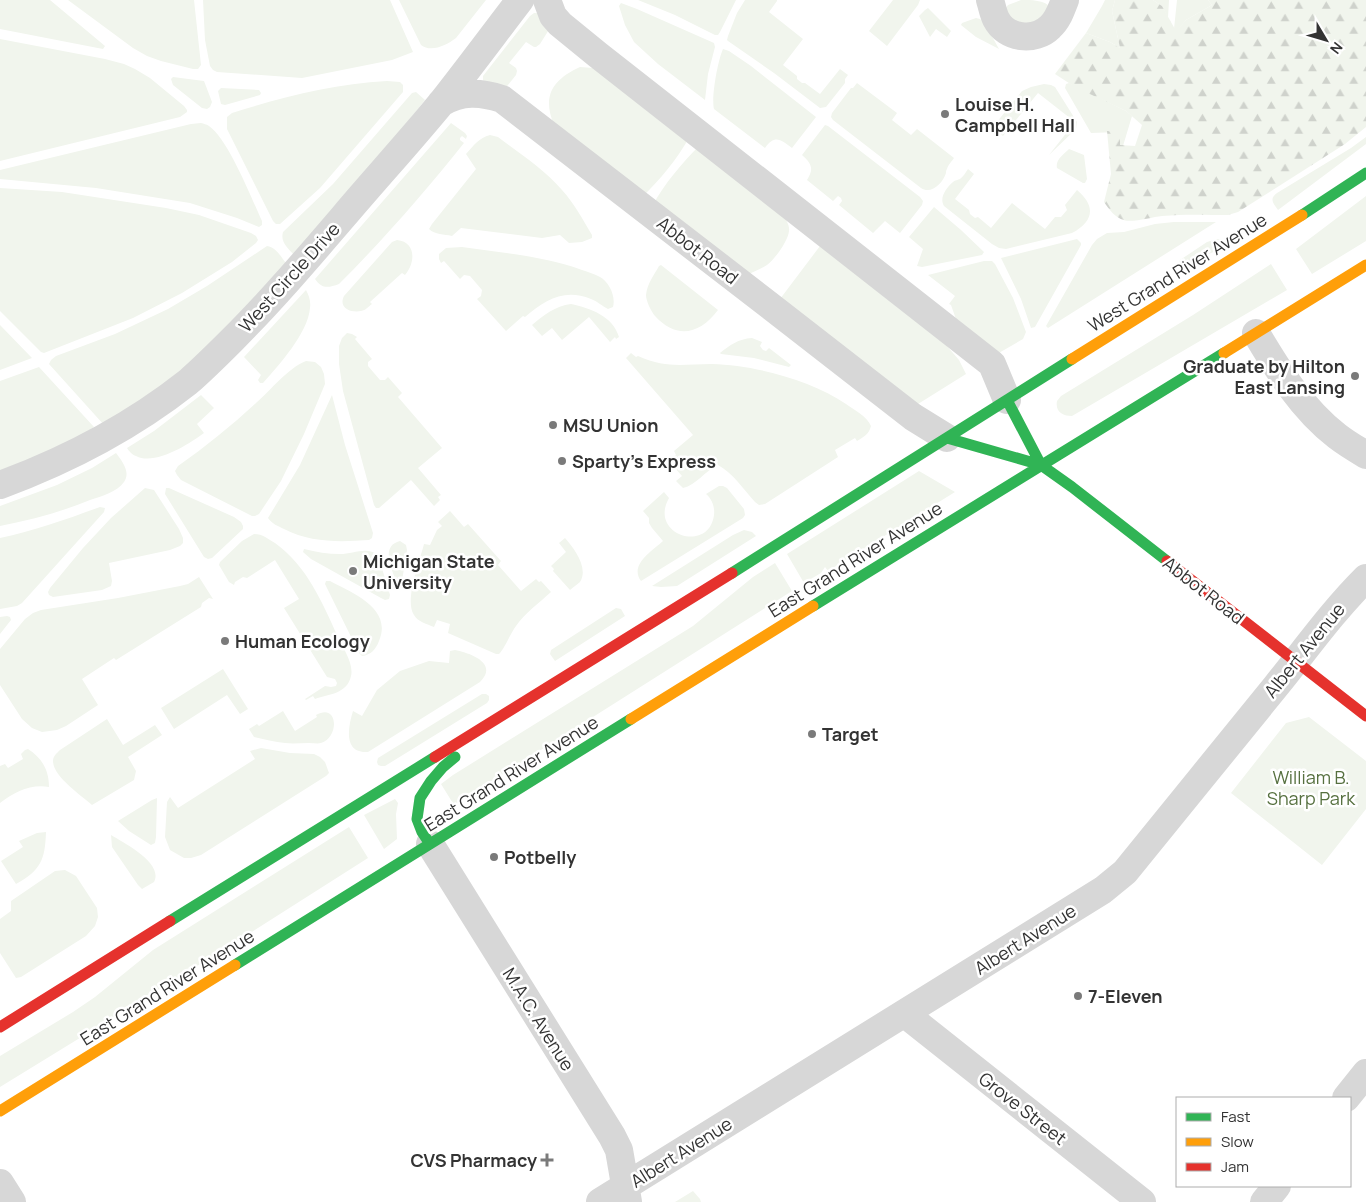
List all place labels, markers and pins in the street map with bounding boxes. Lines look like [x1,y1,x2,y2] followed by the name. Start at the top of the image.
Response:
[955,92,1075,137] place label: Louise H. Campbell Hall
[939,108,951,120] marker: Louise H. Campbell Hall
[1183,354,1345,399] place label: Graduate by Hilton East Lansing
[1349,370,1361,382] marker: Graduate by Hilton East Lansing
[563,413,658,437] place label: MSU Union
[547,419,559,431] marker: MSU Union
[572,449,716,473] place label: Sparty's Express
[556,455,568,467] marker: Sparty's Express
[363,549,495,594] place label: Michigan State University
[347,565,359,577] marker: Michigan State University
[235,629,370,653] place label: Human Ecology
[219,635,231,647] marker: Human Ecology
[822,722,879,746] place label: Target
[806,728,818,740] marker: Target
[504,845,576,869] place label: Potbelly
[488,851,500,863] marker: Potbelly
[1088,984,1163,1008] place label: 7-Eleven
[1072,990,1084,1002] marker: 7-Eleven
[411,1148,537,1172] place label: CVS Pharmacy
[541,1154,553,1166] marker: CVS Pharmacy

